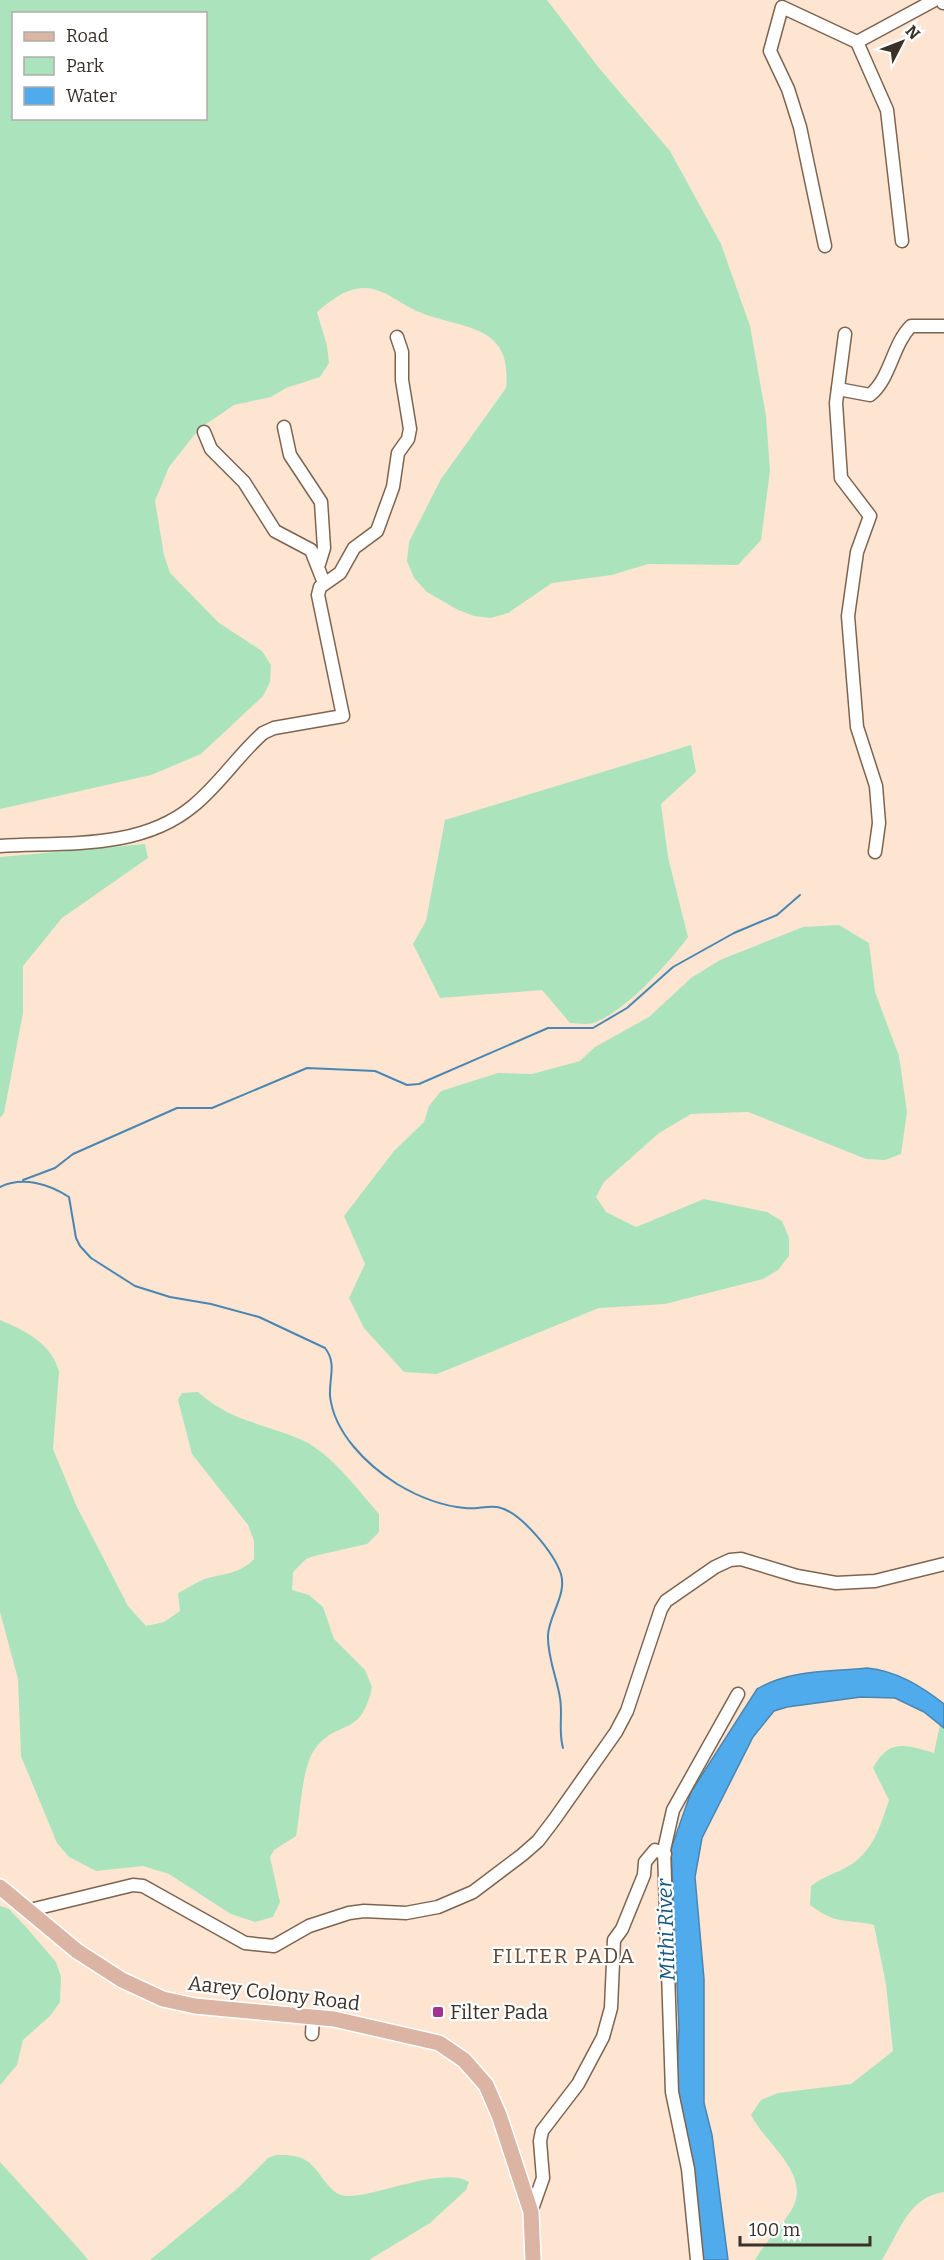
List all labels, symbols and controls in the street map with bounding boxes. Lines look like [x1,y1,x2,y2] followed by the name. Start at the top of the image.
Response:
[12,12,207,120] legend
[872,12,932,72] north arrow
[902,21,924,43] text: N
[66,25,109,47] text: Road
[66,55,105,77] text: Park
[66,85,117,107] text: Water
[651,1877,681,1981] water label: Mithi River
[492,1943,636,1969] district label: FILTER PADA
[187,1971,361,2015] street label: Aarey Colony Road
[450,2000,548,2024] place label: Filter Pada
[431,2005,445,2019] marker: Filter Pada
[740,2209,870,2247] scale bar
[749,2219,800,2241] text: 100 m

